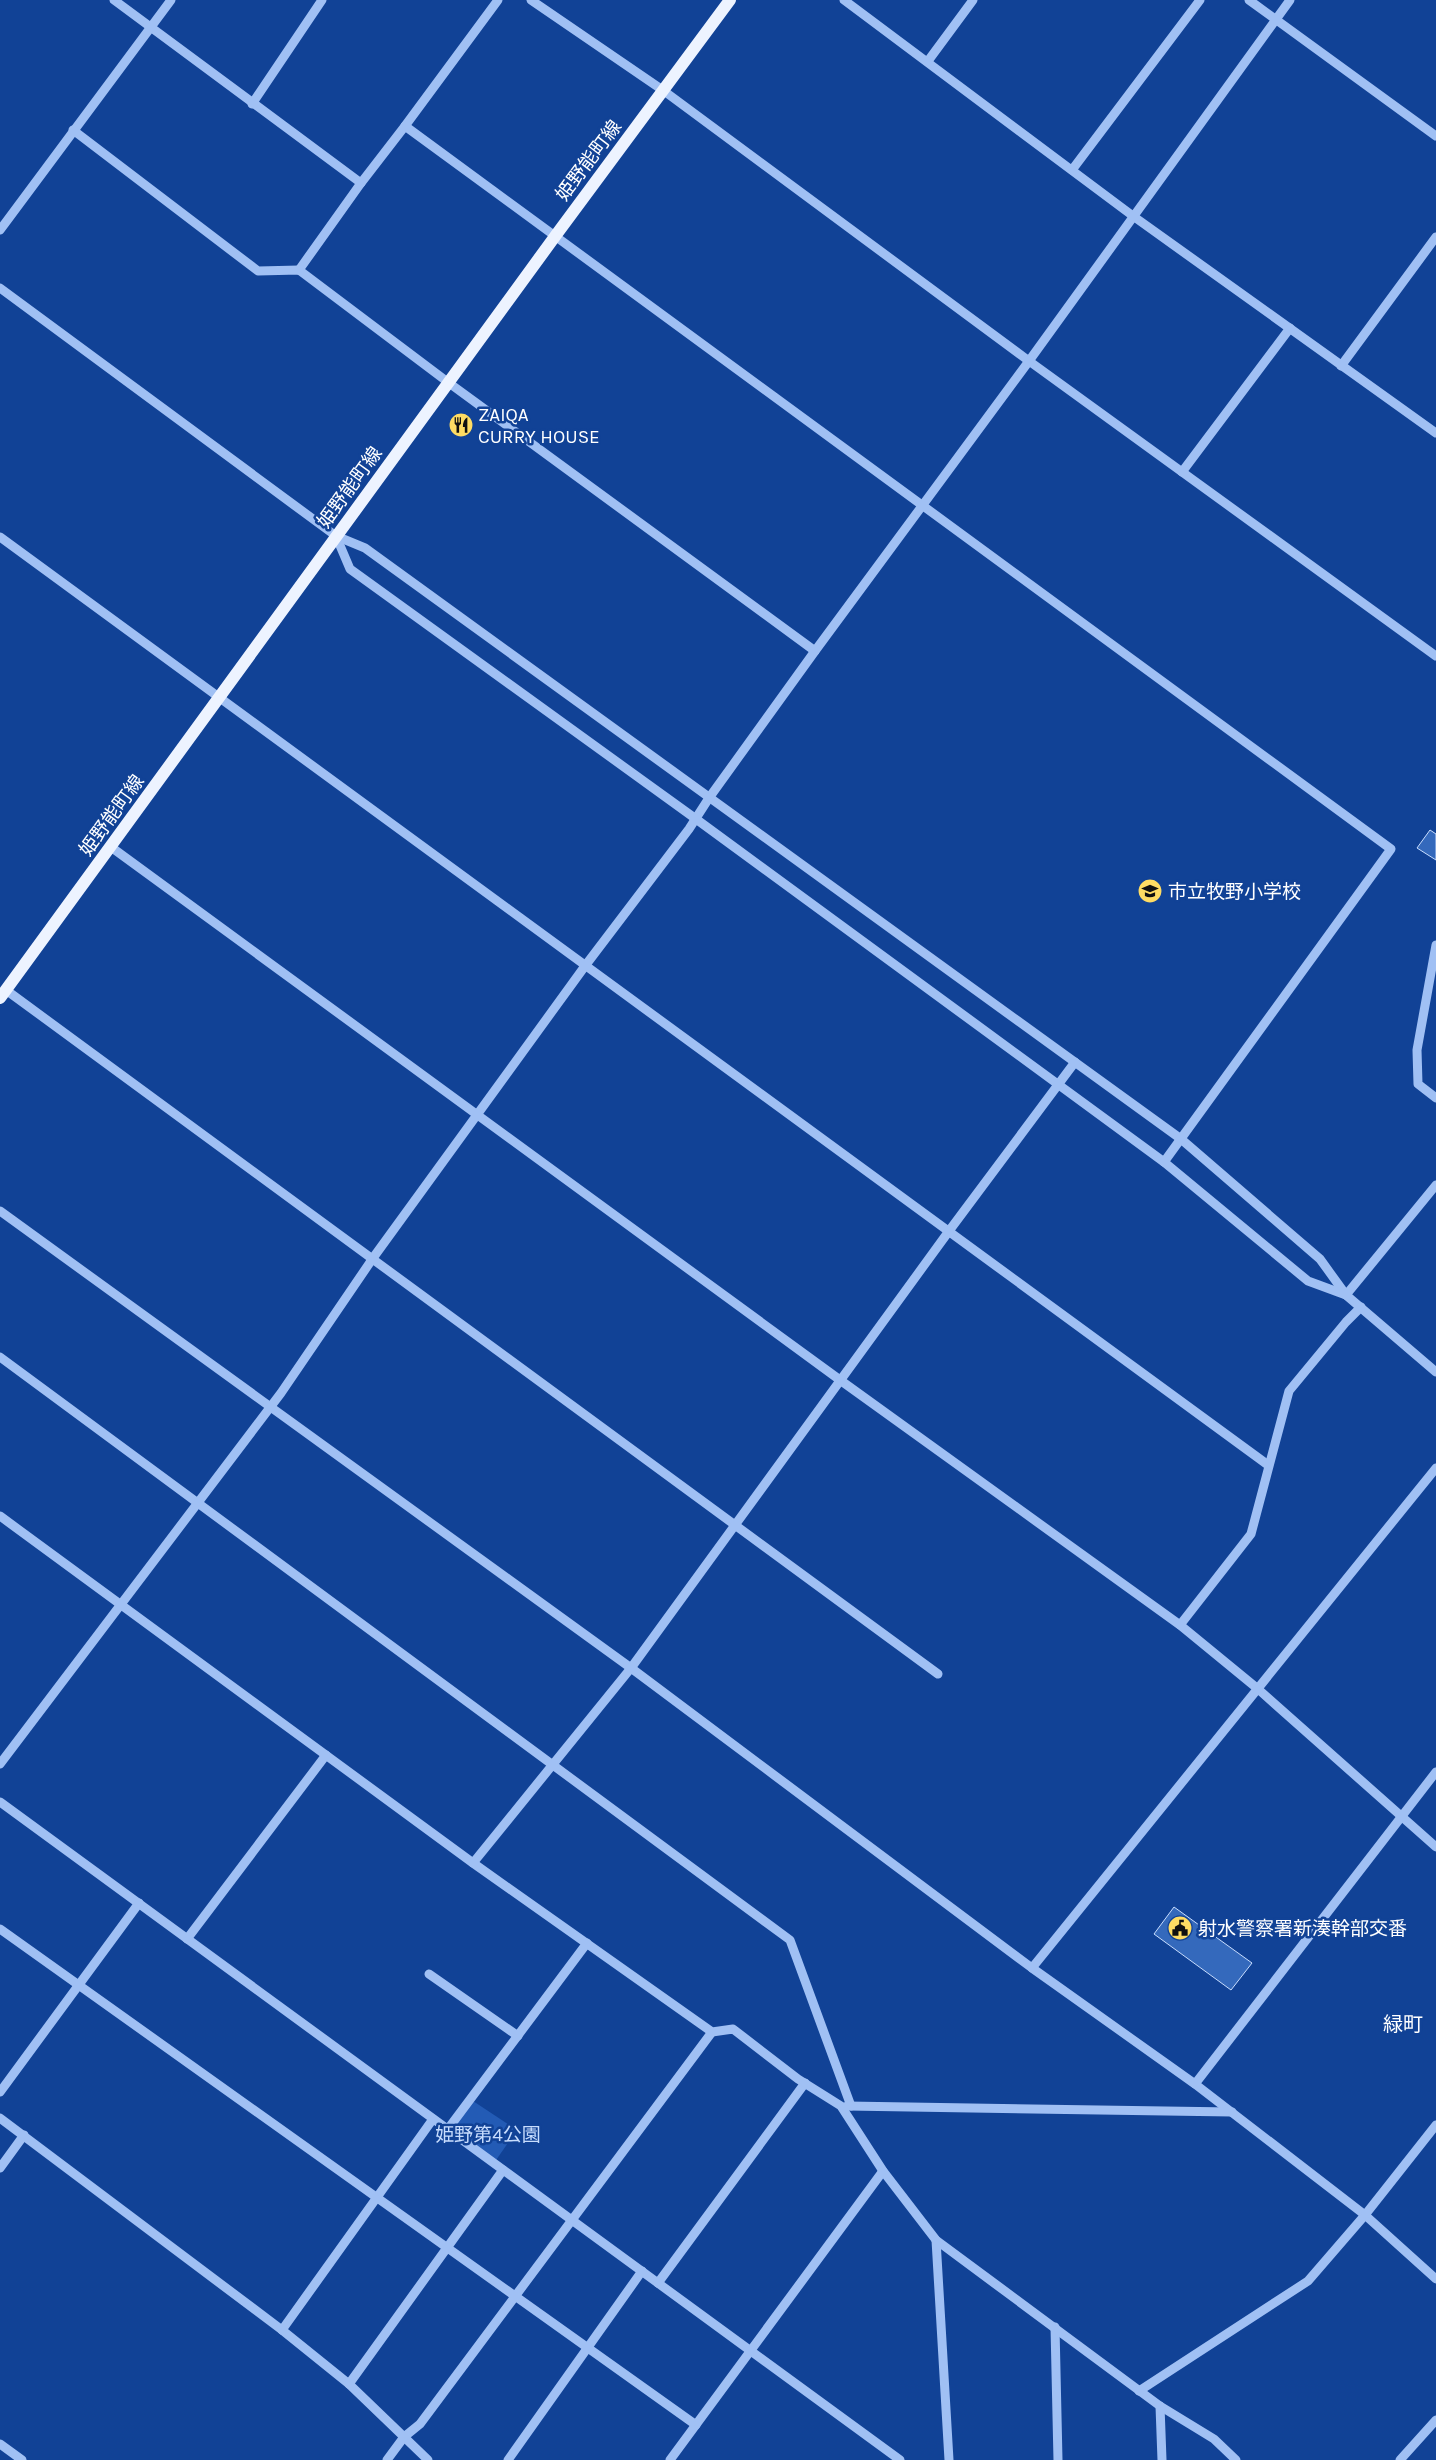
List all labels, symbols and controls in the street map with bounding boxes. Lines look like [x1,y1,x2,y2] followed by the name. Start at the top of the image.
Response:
[551,116,626,205] street label: 姫野能町線
[478,404,600,448] place label: ZAIQA CURRY HOUSE
[448,412,474,438] restaurant icon: ZAIQA CURRY HOUSE
[313,443,387,532] street label: 姫野能町線
[75,771,149,860] street label: 姫野能町線
[1137,878,1163,904] school or university icon: 市立牧野小学校
[1168,881,1301,903] place label: 市立牧野小学校
[1167,1915,1193,1941] public building icon: 射水警察署新湊幹部交番
[1198,1918,1407,1940] place label: 射水警察署新湊幹部交番
[1383,2013,1423,2036] district label: 緑町
[435,2124,541,2146] park label: 姫野第4公園

